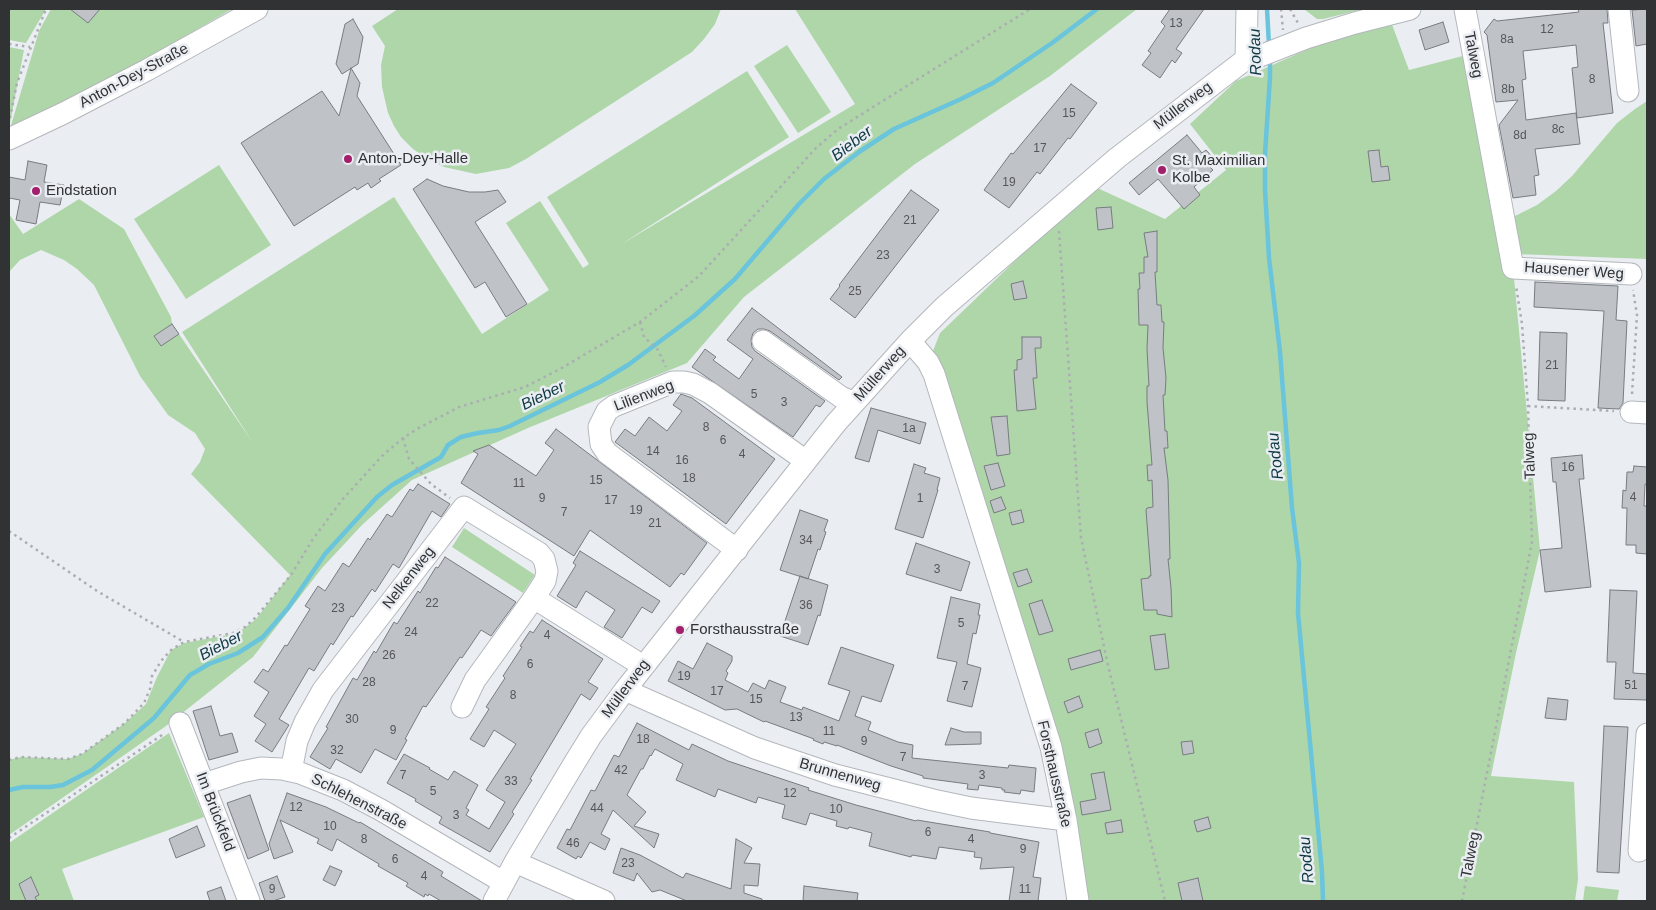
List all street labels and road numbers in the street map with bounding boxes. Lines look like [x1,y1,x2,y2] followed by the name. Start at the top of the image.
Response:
[1460,30,1486,80] street label: Talweg
[76,40,192,112] street label: Anton-Dey-Straße
[1150,78,1216,134] street label: Müllerweg
[1524,259,1624,283] street label: Hausener Weg
[850,343,910,405] street label: Müllerweg
[612,376,676,416] street label: Lilienweg
[1520,432,1540,480] street label: Talweg
[379,543,439,613] street label: Nelkenweg
[598,656,654,722] street label: Müllerweg
[1033,719,1075,829] street label: Forsthausstraße
[797,755,883,795] street label: Brunnenweg
[192,770,238,854] street label: Im Brückfeld
[308,770,410,834] street label: Schlehenstraße
[1458,830,1484,880] street label: Talweg

